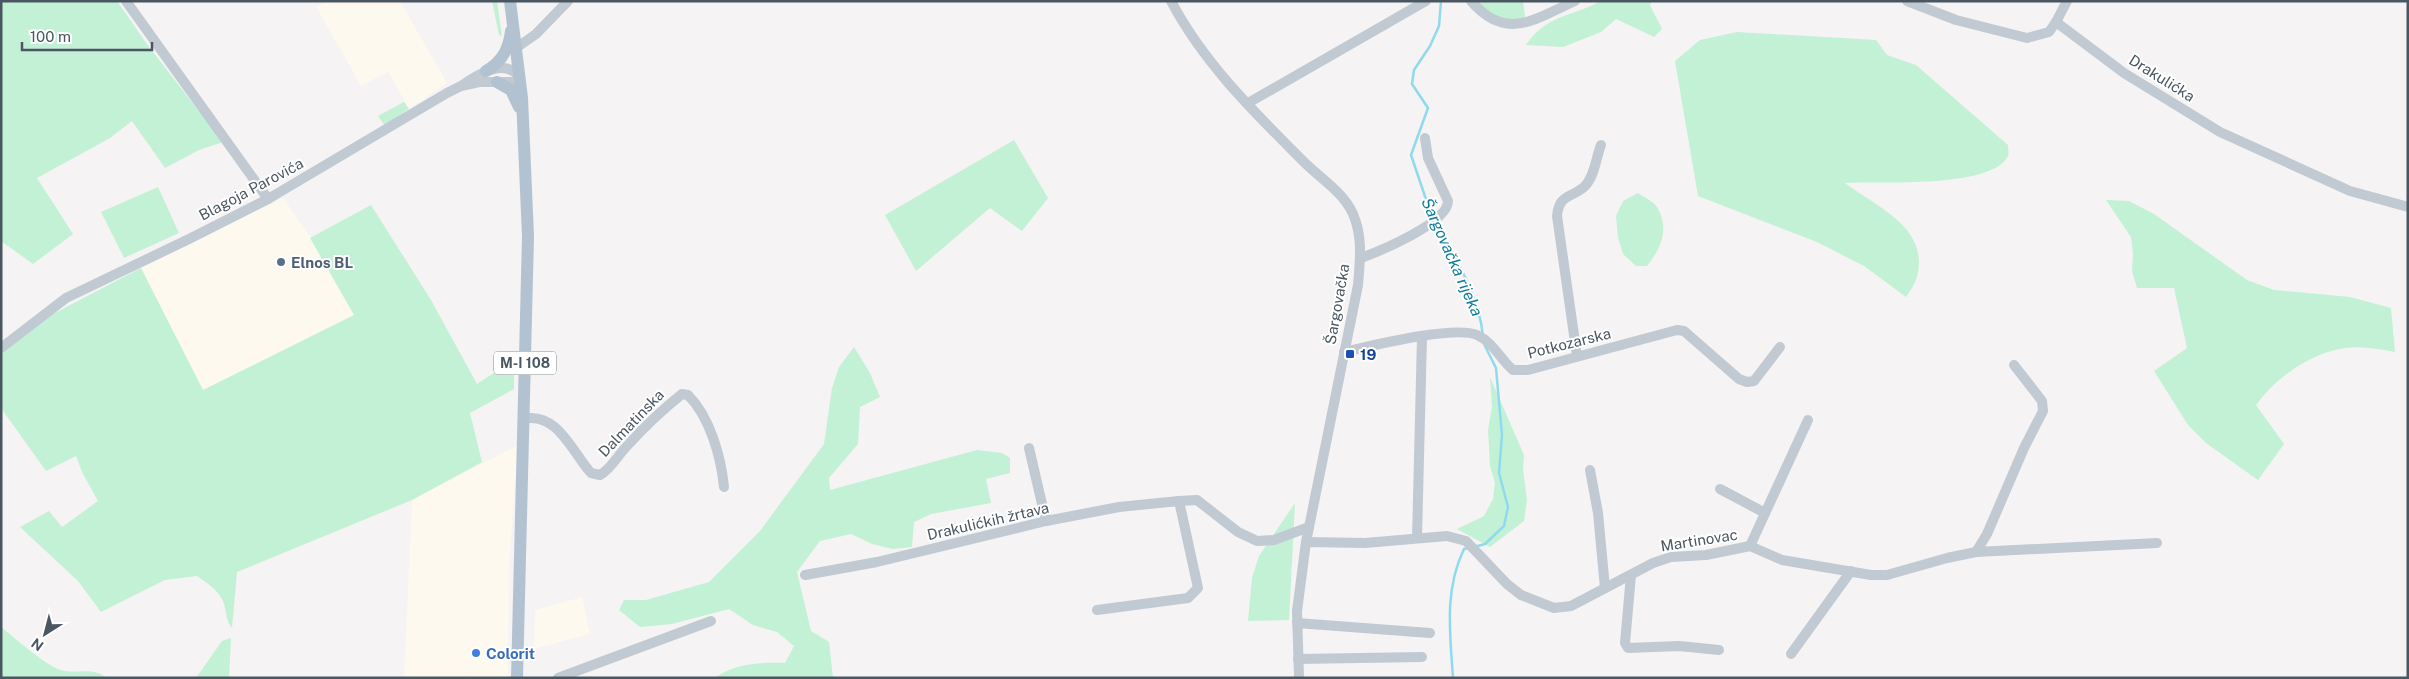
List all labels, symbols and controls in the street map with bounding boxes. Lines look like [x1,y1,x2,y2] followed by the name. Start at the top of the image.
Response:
[22,20,152,52] scale bar
[30,28,71,45] text: 100 m
[2126,51,2198,105] street label: Drakulićka
[196,154,306,224] street label: Blagoja Parovića
[1417,195,1488,319] water label: Šargovačka rijeka
[291,254,353,271] place label: Elnos BL
[275,256,287,268] marker: Elnos BL
[1322,262,1352,346] street label: Šargovačka
[1526,324,1612,362] street label: Potkozarska
[1360,346,1376,363] place label: 19
[1344,348,1356,360] marker: 19
[494,352,556,374] road number: M-I 108
[595,386,667,460] street label: Dalmatinska
[925,499,1051,543] street label: Drakulićkih žrtava
[1659,526,1739,554] street label: Martinovac
[20,609,70,659] north arrow
[28,635,46,654] text: N
[486,645,535,662] place label: Colorit
[470,647,482,659] marker: Colorit

